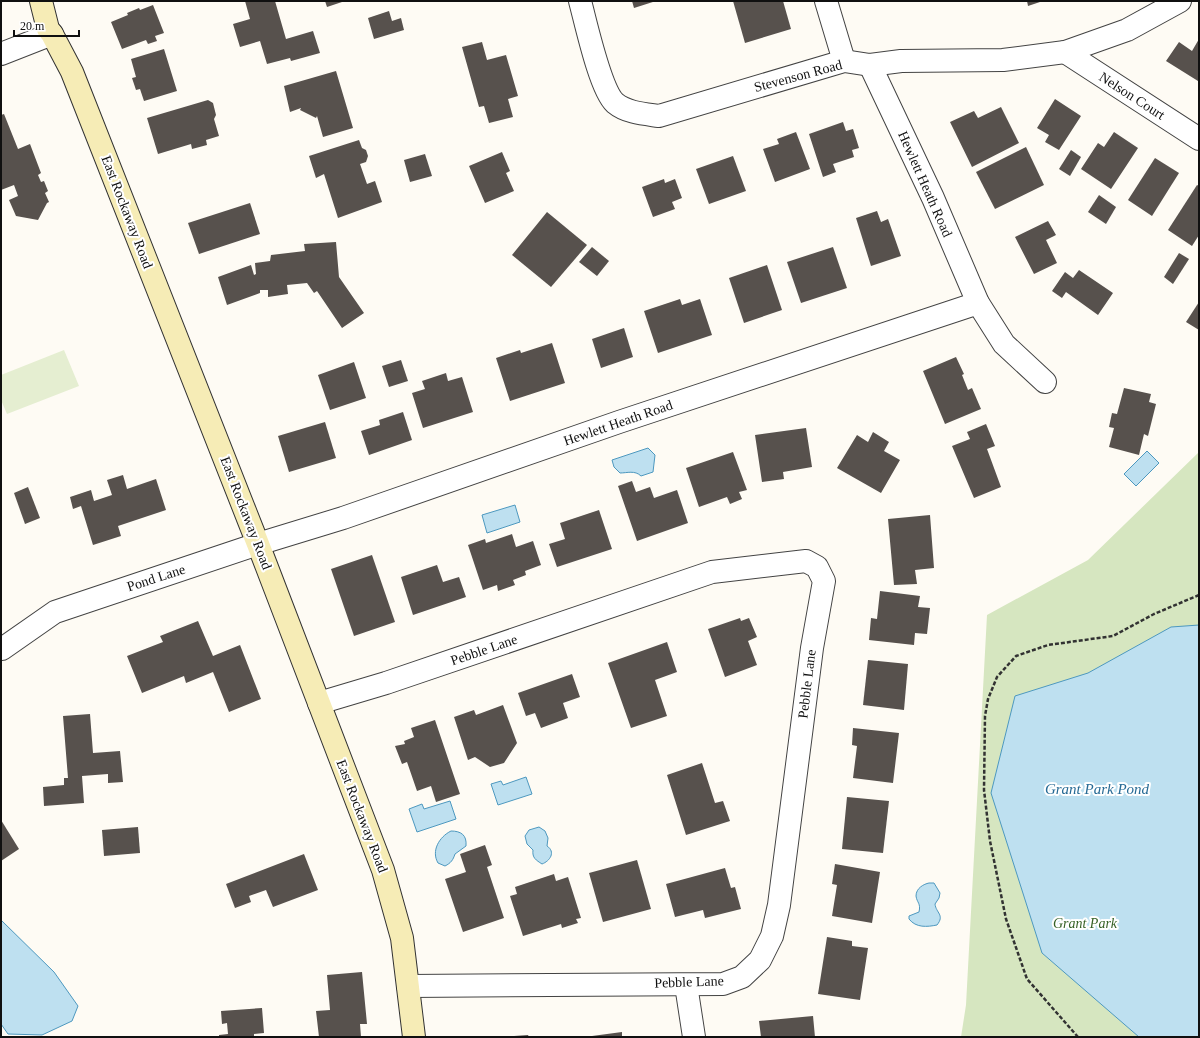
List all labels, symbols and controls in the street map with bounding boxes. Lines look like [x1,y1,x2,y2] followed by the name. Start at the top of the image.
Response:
[14,12,79,38] scale bar
[20,19,45,33] text: 20 m
[752,57,844,95] street label: Stevenson Road
[1096,69,1168,123] street label: Nelson Court
[895,129,955,239] street label: Hewlett Heath Road
[99,153,155,271] street label: East Rockaway Road
[562,397,674,449] street label: Hewlett Heath Road
[218,454,274,572] street label: East Rockaway Road
[125,562,187,594] street label: Pond Lane
[449,632,519,668] street label: Pebble Lane
[795,649,819,719] street label: Pebble Lane
[334,757,390,875] street label: East Rockaway Road
[1045,781,1150,797] water label: Grant Park Pond
[1053,916,1118,931] park label: Grant Park
[654,973,724,991] street label: Pebble Lane

